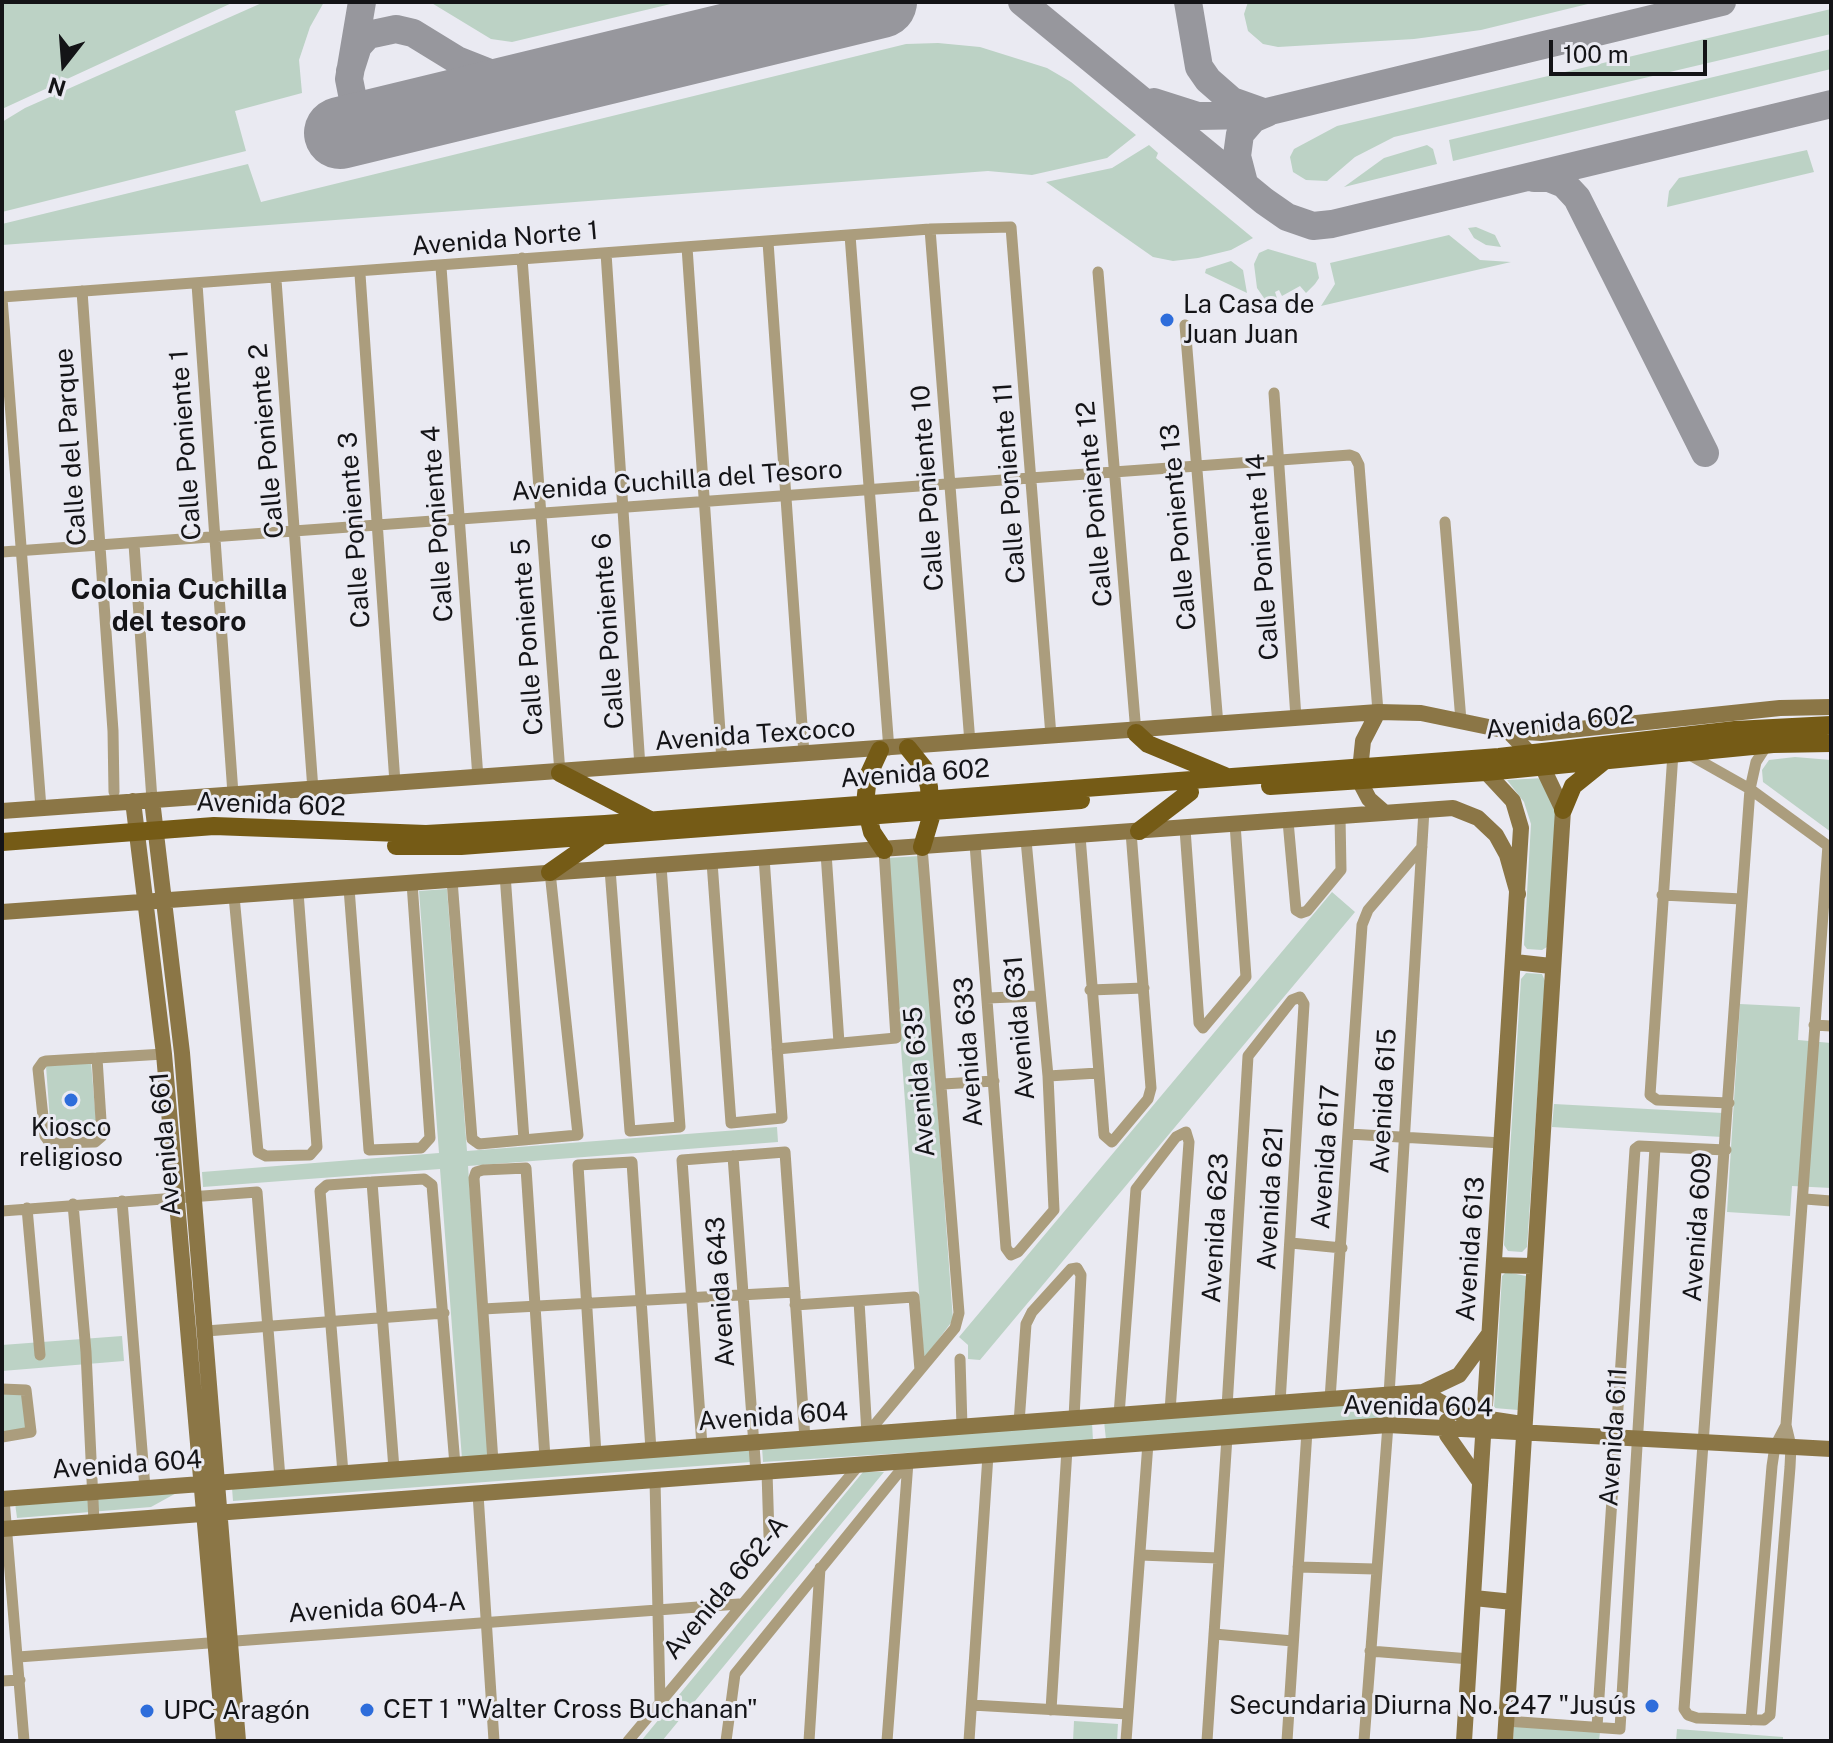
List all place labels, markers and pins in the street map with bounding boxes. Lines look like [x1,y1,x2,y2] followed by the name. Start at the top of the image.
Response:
[1183,289,1314,350] place label: La Casa de Juan Juan
[1158,311,1176,329] marker: La Casa de Juan Juan
[62,1091,80,1109] marker: Kiosco religioso
[19,1112,123,1174] place label: Kiosco religioso
[1229,1690,1636,1722] place label: Secundaria Diurna No. 247 "Jusús
[383,1694,758,1726] place label: CET 1 "Walter Cross Buchanan"
[163,1695,310,1727] place label: UPC Aragón
[1643,1697,1661,1715] marker: Secundaria Diurna No. 247 "Jusús
[358,1701,376,1719] marker: CET 1 "Walter Cross Buchanan"
[138,1702,156,1720] marker: UPC Aragón

